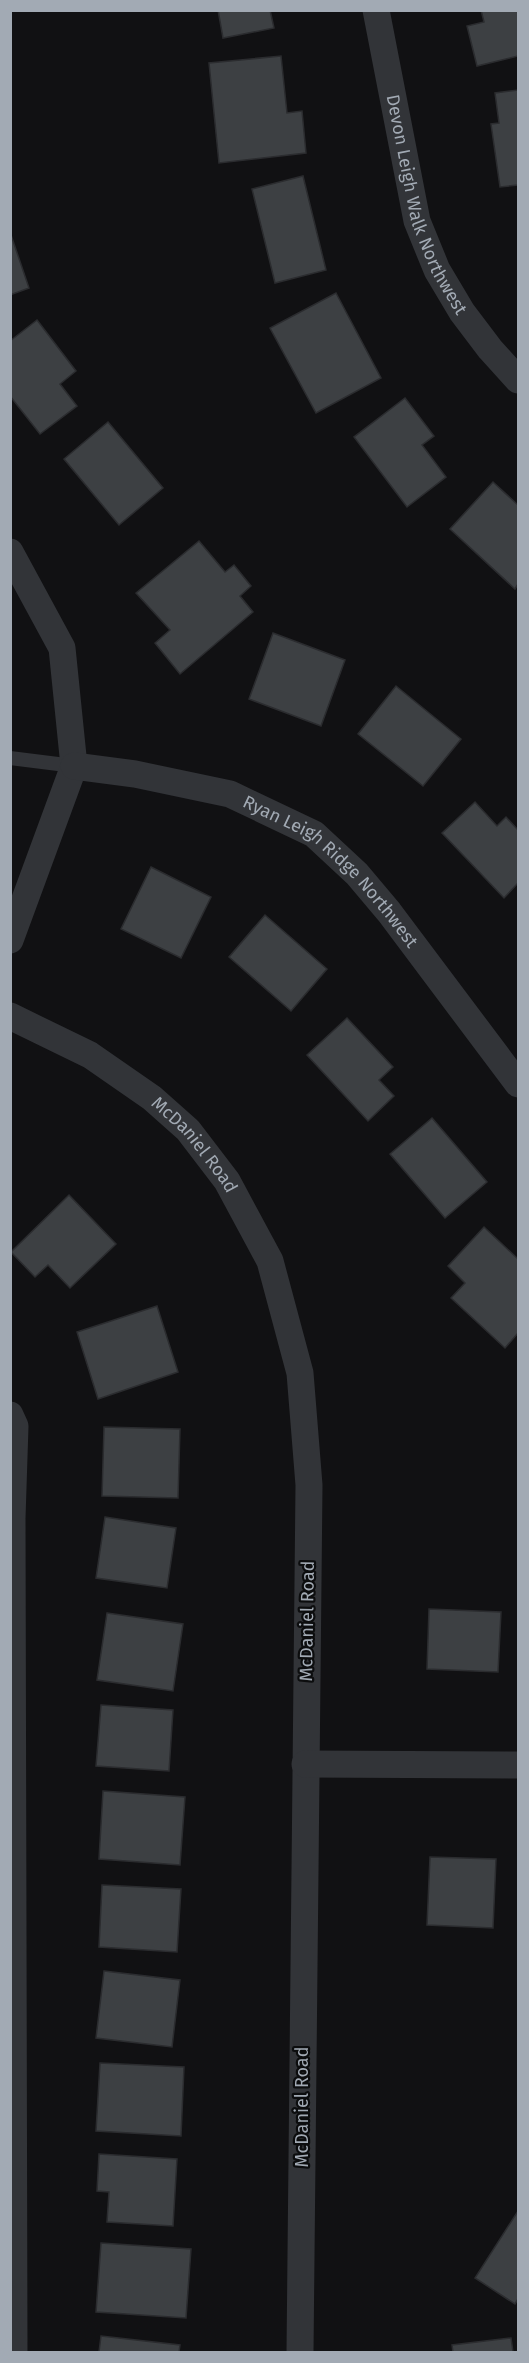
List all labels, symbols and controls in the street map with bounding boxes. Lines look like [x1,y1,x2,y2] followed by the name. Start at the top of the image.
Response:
[382,92,472,319] street label: Devon Leigh Walk Northwest
[239,791,423,952] street label: Ryan Leigh Ridge Northwest
[147,1092,242,1196] street label: McDaniel Road
[295,1560,319,1682] street label: McDaniel Road
[291,2047,313,2167] street label: McDaniel Road

